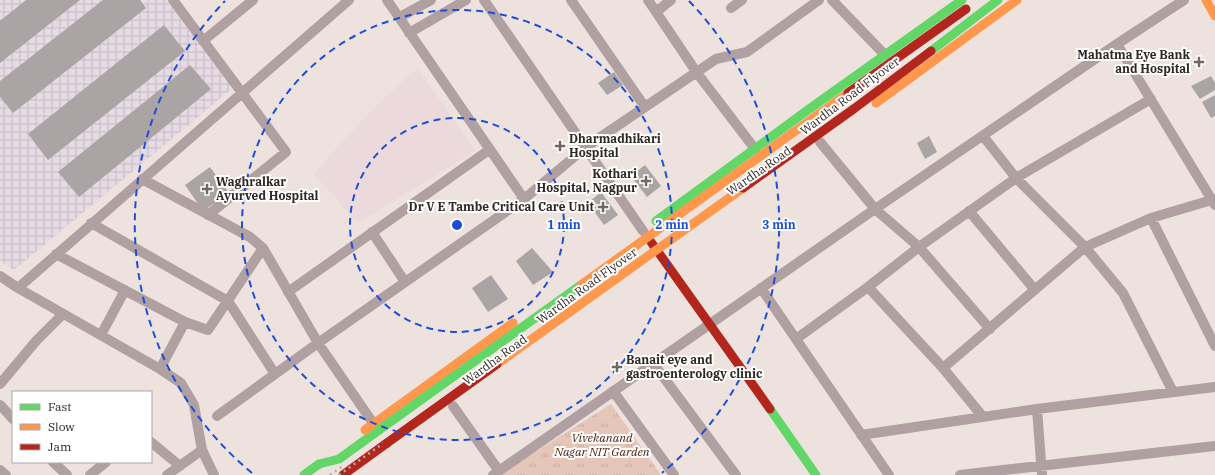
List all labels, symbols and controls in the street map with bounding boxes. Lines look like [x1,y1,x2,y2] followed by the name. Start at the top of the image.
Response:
[1077,47,1191,76] place label: Mahatma Eye Bank and Hospital
[797,53,903,138] street label: Wardha Road Flyover
[1193,56,1205,68] marker: Mahatma Eye Bank and Hospital
[569,131,661,160] place label: Dharmadhikari Hospital
[554,140,566,152] marker: Dharmadhikari Hospital
[723,143,794,198] street label: Wardha Road
[537,166,637,195] place label: Kothari Hospital, Nagpur
[216,174,319,203] place label: Waghralkar Ayurved Hospital
[640,175,652,187] marker: Kothari Hospital, Nagpur
[201,183,213,195] marker: Waghralkar Ayurved Hospital
[409,199,595,214] place label: Dr V E Tambe Critical Care Unit
[597,201,609,213] marker: Dr V E Tambe Critical Care Unit
[547,217,581,232] text: 1 min
[655,217,689,232] text: 2 min
[762,217,796,232] text: 3 min
[450,218,464,232] centre of rings
[534,244,640,327] street label: Wardha Road Flyover
[460,331,530,388] street label: Wardha Road
[626,352,763,381] place label: Banait eye and gastroenterology clinic
[611,361,623,373] marker: Banait eye and gastroenterology clinic
[12,391,152,463] legend
[48,399,72,414] text: Fast
[48,419,75,434] text: Slow
[553,430,650,459] park label: Vivekanand Nagar NIT Garden
[48,439,72,454] text: Jam

